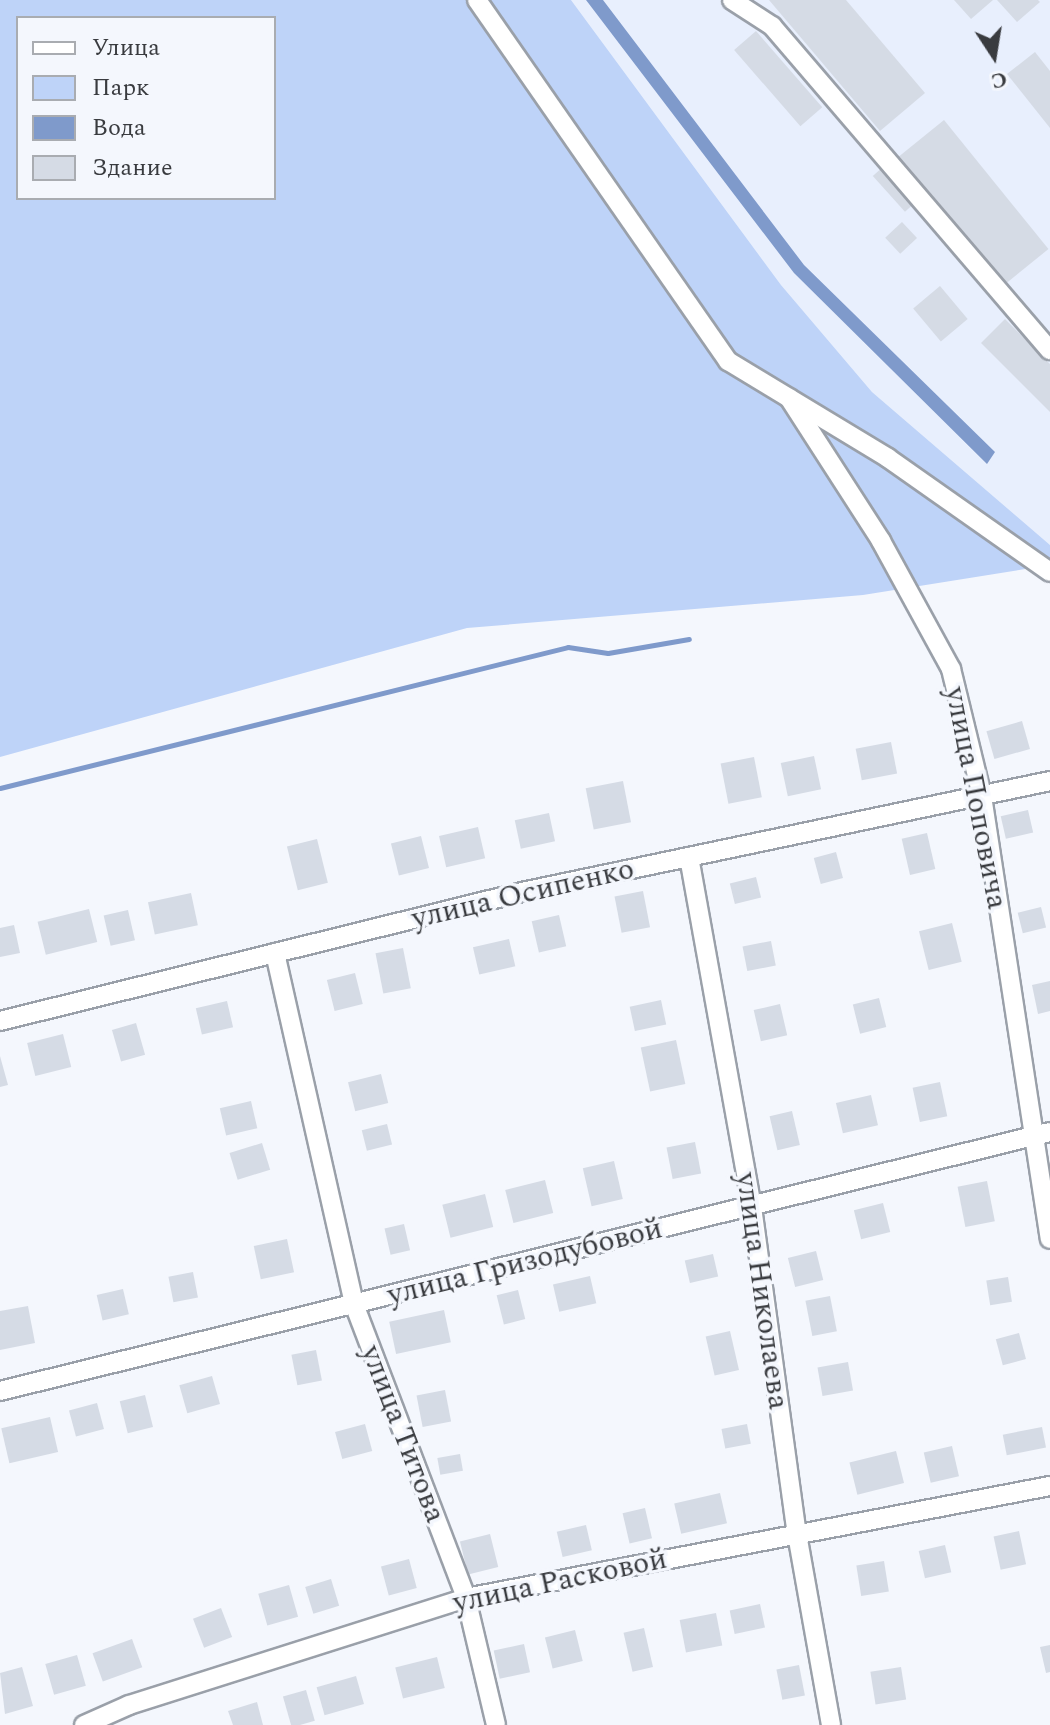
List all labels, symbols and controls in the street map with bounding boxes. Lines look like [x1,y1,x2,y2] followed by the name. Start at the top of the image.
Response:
[16,16,276,200] legend
[954,16,1034,96] north arrow
[92,30,160,66] text: Улица
[988,62,1010,98] text: С
[92,70,149,106] text: Парк
[92,110,146,146] text: Вода
[92,150,173,186] text: Здание
[937,684,1015,912] street label: улица Поповича
[408,851,638,937] street label: улица Осипенко
[728,1170,796,1412] street label: улица Николаева
[384,1210,666,1314] street label: улица Гризодубовой
[353,1340,453,1528] street label: улица Титова
[450,1541,670,1621] street label: улица Расковой

